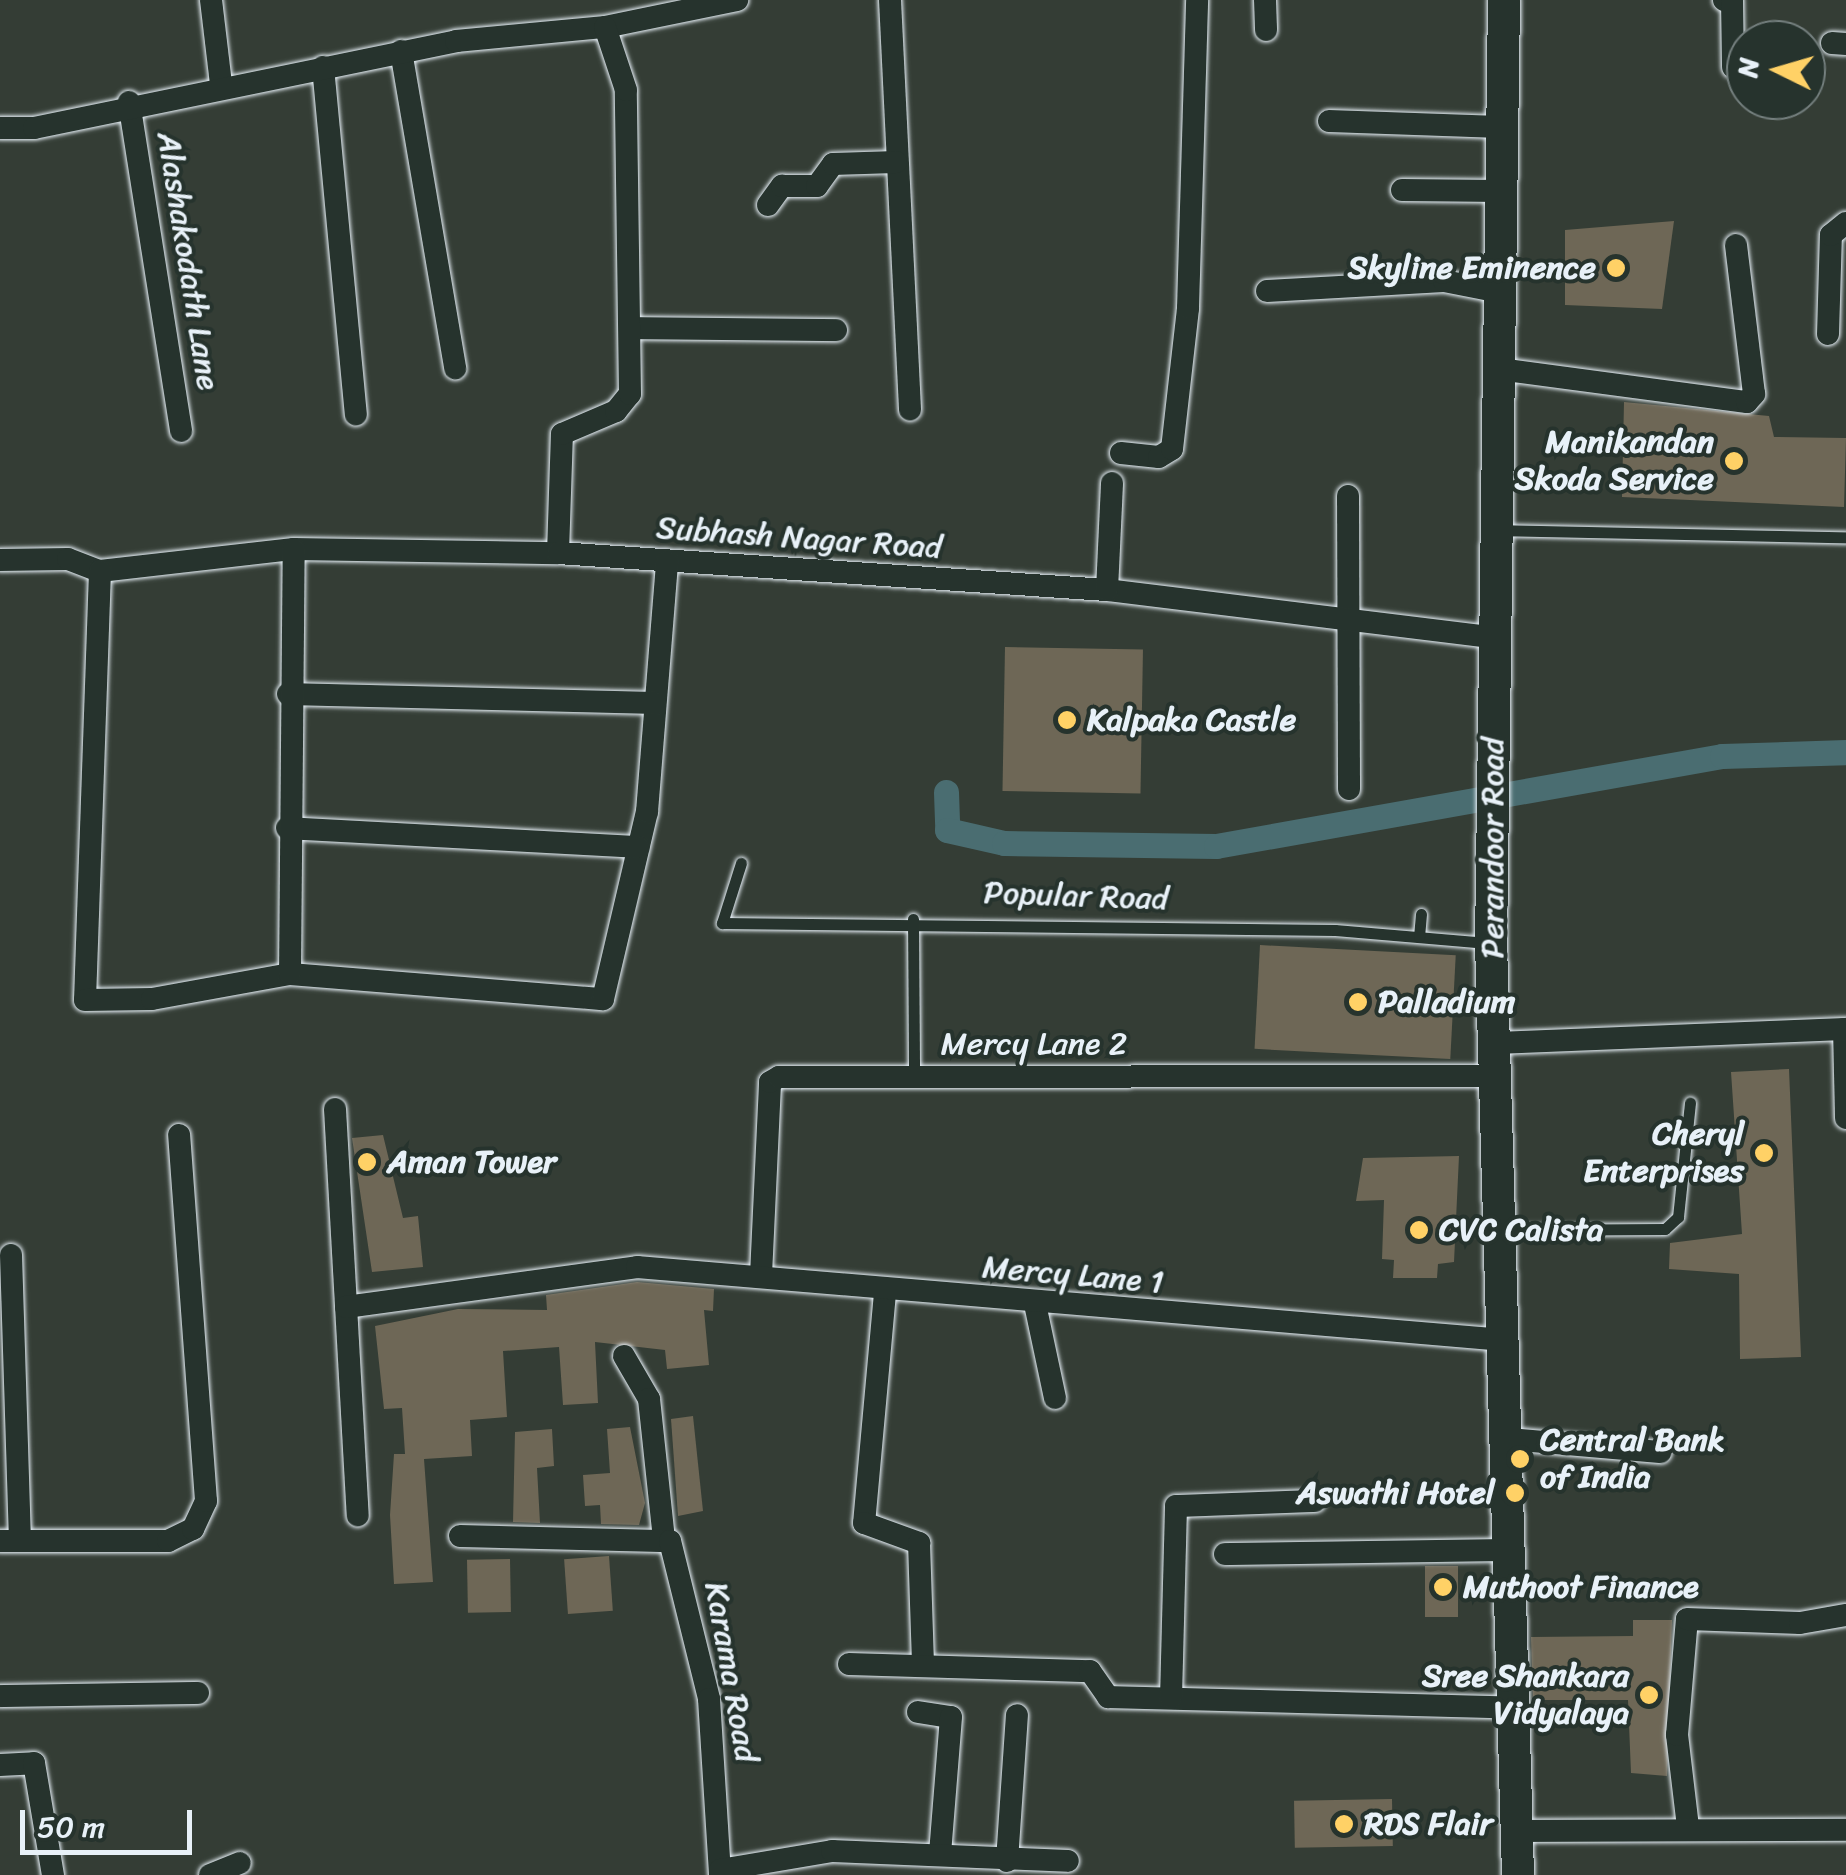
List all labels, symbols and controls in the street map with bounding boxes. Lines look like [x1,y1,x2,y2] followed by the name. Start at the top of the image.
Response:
[1726,20,1826,120] north arrow
[1722,56,1773,79] text: N
[149,129,227,393] street label: Alashakodath Lane
[1349,249,1596,287] place label: Skyline Eminence
[1605,257,1627,279] marker: Skyline Eminence
[1515,424,1714,499] place label: Manikandan Skoda Service
[1723,450,1745,472] marker: Manikandan Skoda Service
[655,509,943,567] street label: Subhash Nagar Road
[1087,701,1296,739] place label: Kalpaka Castle
[1056,709,1078,731] marker: Kalpaka Castle
[1474,737,1512,959] street label: Perandoor Road
[983,874,1169,918] street label: Popular Road
[1378,983,1515,1021] place label: Palladium
[1347,991,1369,1013] marker: Palladium
[940,1025,1128,1063] street label: Mercy Lane 2
[1583,1116,1744,1191] place label: Cheryl Enterprises
[1753,1142,1775,1164] marker: Cheryl Enterprises
[387,1143,557,1181] place label: Aman Tower
[356,1151,378,1173] marker: Aman Tower
[1439,1211,1603,1249] place label: CVC Calista
[1408,1219,1430,1241] marker: CVC Calista
[980,1248,1166,1302] street label: Mercy Lane 1
[1540,1422,1725,1497] place label: Central Bank of India
[1509,1448,1531,1470] marker: Central Bank of India
[1296,1474,1495,1512] place label: Aswathi Hotel
[1504,1482,1526,1504] marker: Aswathi Hotel
[1463,1568,1699,1606] place label: Muthoot Finance
[1432,1576,1454,1598] marker: Muthoot Finance
[696,1579,766,1765] street label: Karama Road
[1422,1658,1629,1733] place label: Sree Shankara Vidyalaya
[1638,1684,1660,1706] marker: Sree Shankara Vidyalaya
[25,1790,198,1852] scale bar
[37,1800,105,1854] text: 50 m
[1364,1805,1493,1843] place label: RDS Flair
[1333,1813,1355,1835] marker: RDS Flair

